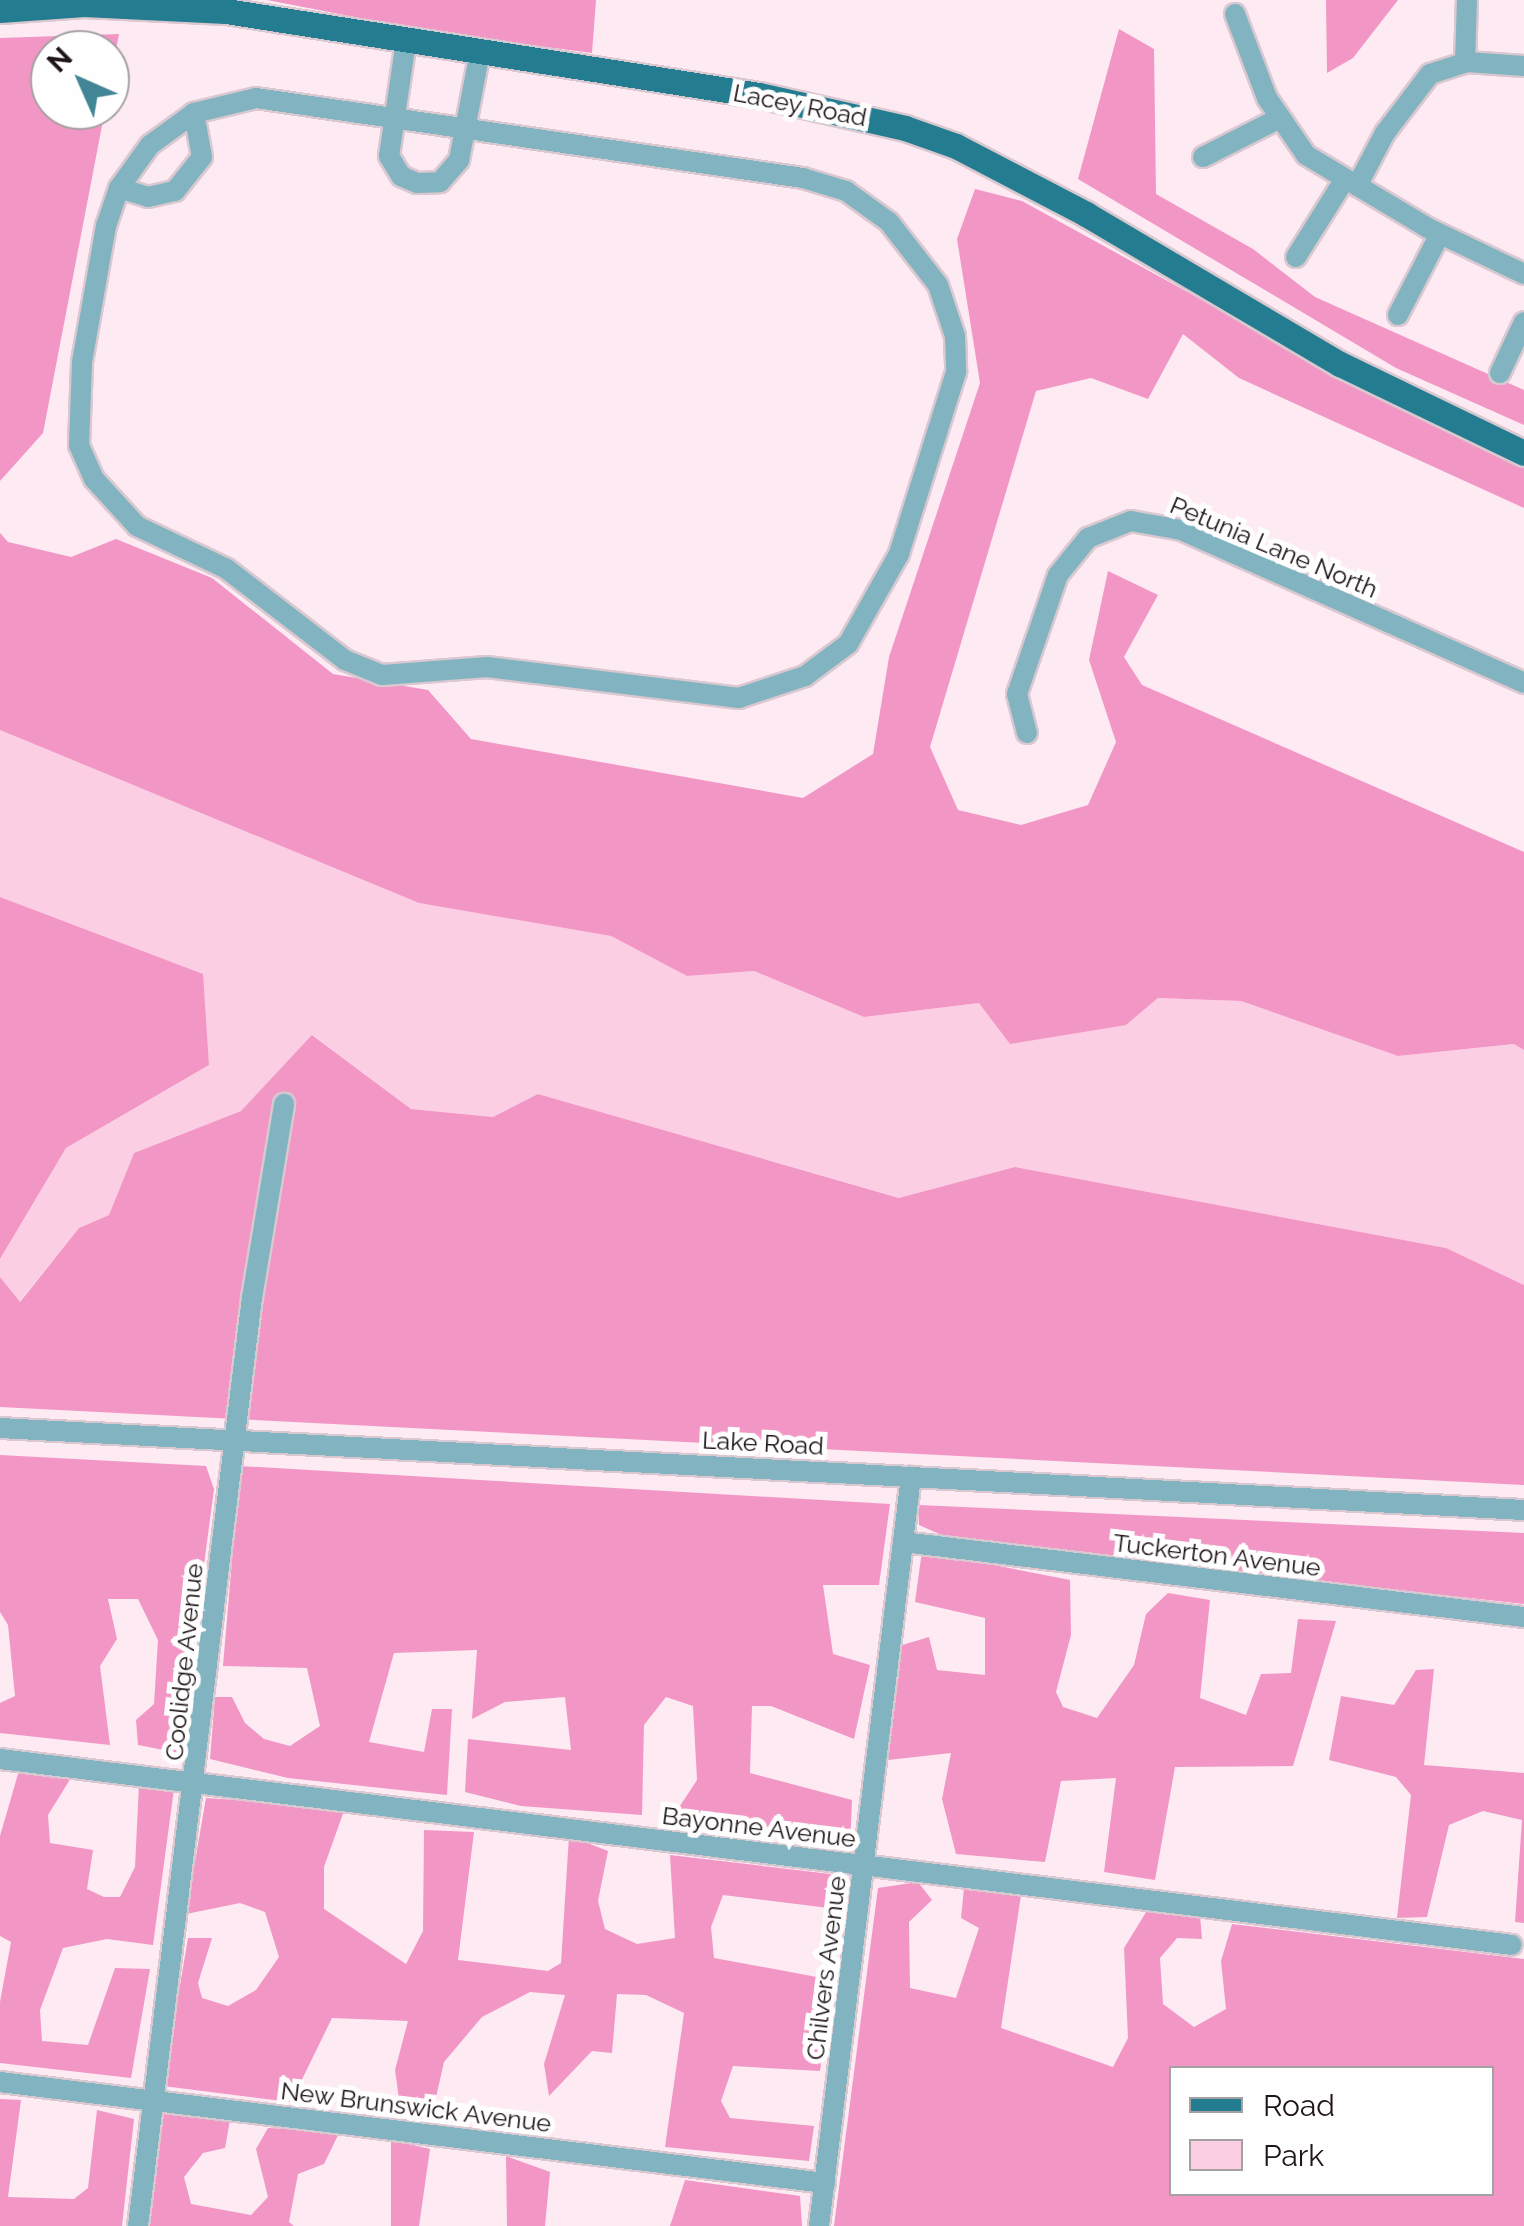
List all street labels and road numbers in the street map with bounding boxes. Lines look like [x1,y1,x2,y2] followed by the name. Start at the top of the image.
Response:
[730,77,870,133] street label: Lacey Road
[1166,490,1382,604] street label: Petunia Lane North
[701,1425,825,1461] street label: Lake Road
[1111,1527,1323,1583] street label: Tuckerton Avenue
[159,1562,209,1762] street label: Coolidge Avenue
[660,1800,858,1854] street label: Bayonne Avenue
[800,1874,852,2062] street label: Chilvers Avenue
[278,2075,554,2139] street label: New Brunswick Avenue

